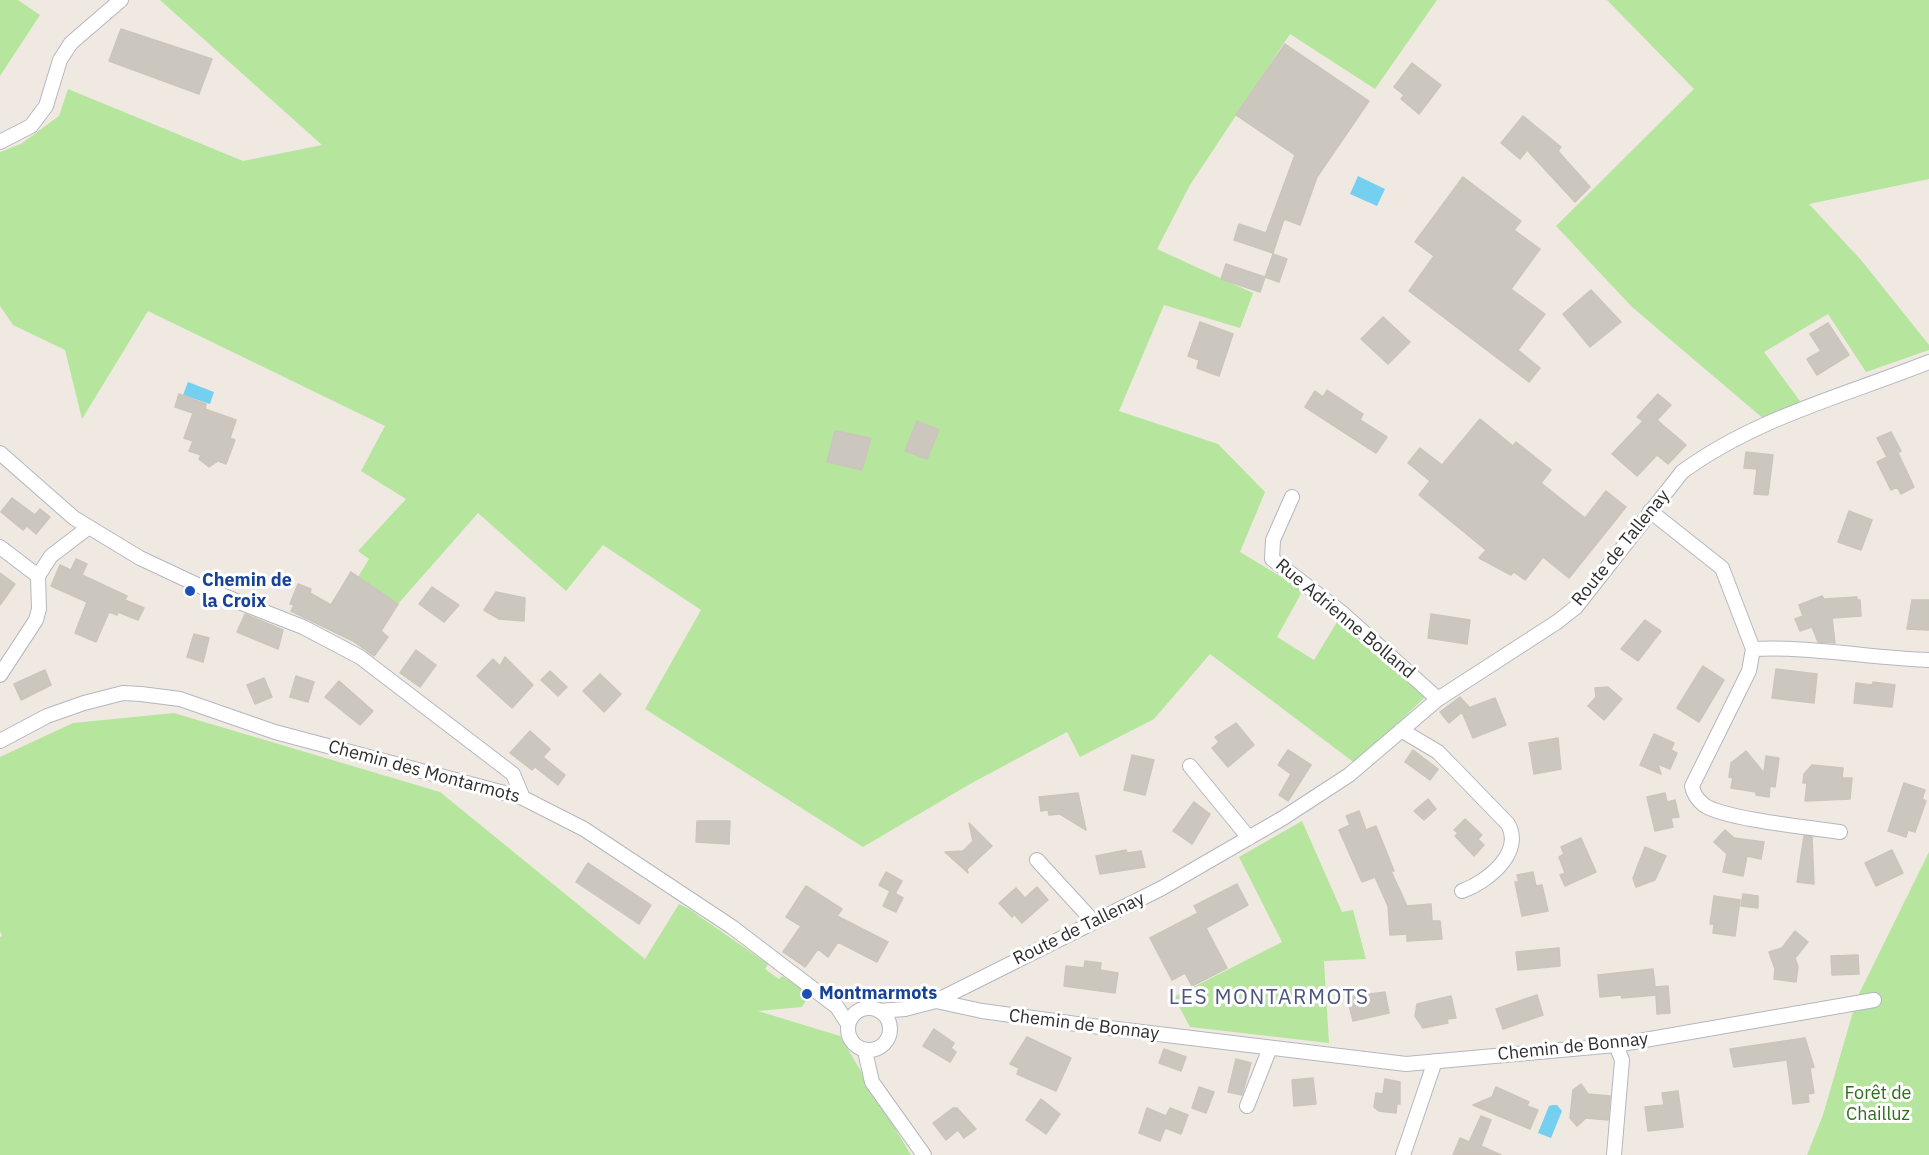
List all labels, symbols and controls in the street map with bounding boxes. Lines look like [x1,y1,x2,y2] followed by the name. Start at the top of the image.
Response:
[1567,485,1675,611] street label: Route de Tallenay
[1271,554,1419,684] street label: Rue Adrienne Bolland
[202,570,292,612] place label: Chemin de la Croix
[183,584,197,598] marker: Chemin de la Croix
[326,736,522,808] street label: Chemin des Montarmots
[1010,888,1148,970] street label: Route de Tallenay
[819,983,937,1005] place label: Montmarmots
[1169,985,1369,1011] district label: LES MONTARMOTS
[800,987,814,1001] marker: Montmarmots
[1008,1005,1160,1045] street label: Chemin de Bonnay
[1497,1028,1649,1066] street label: Chemin de Bonnay
[1845,1083,1911,1126] park label: Forêt de Chailluz

